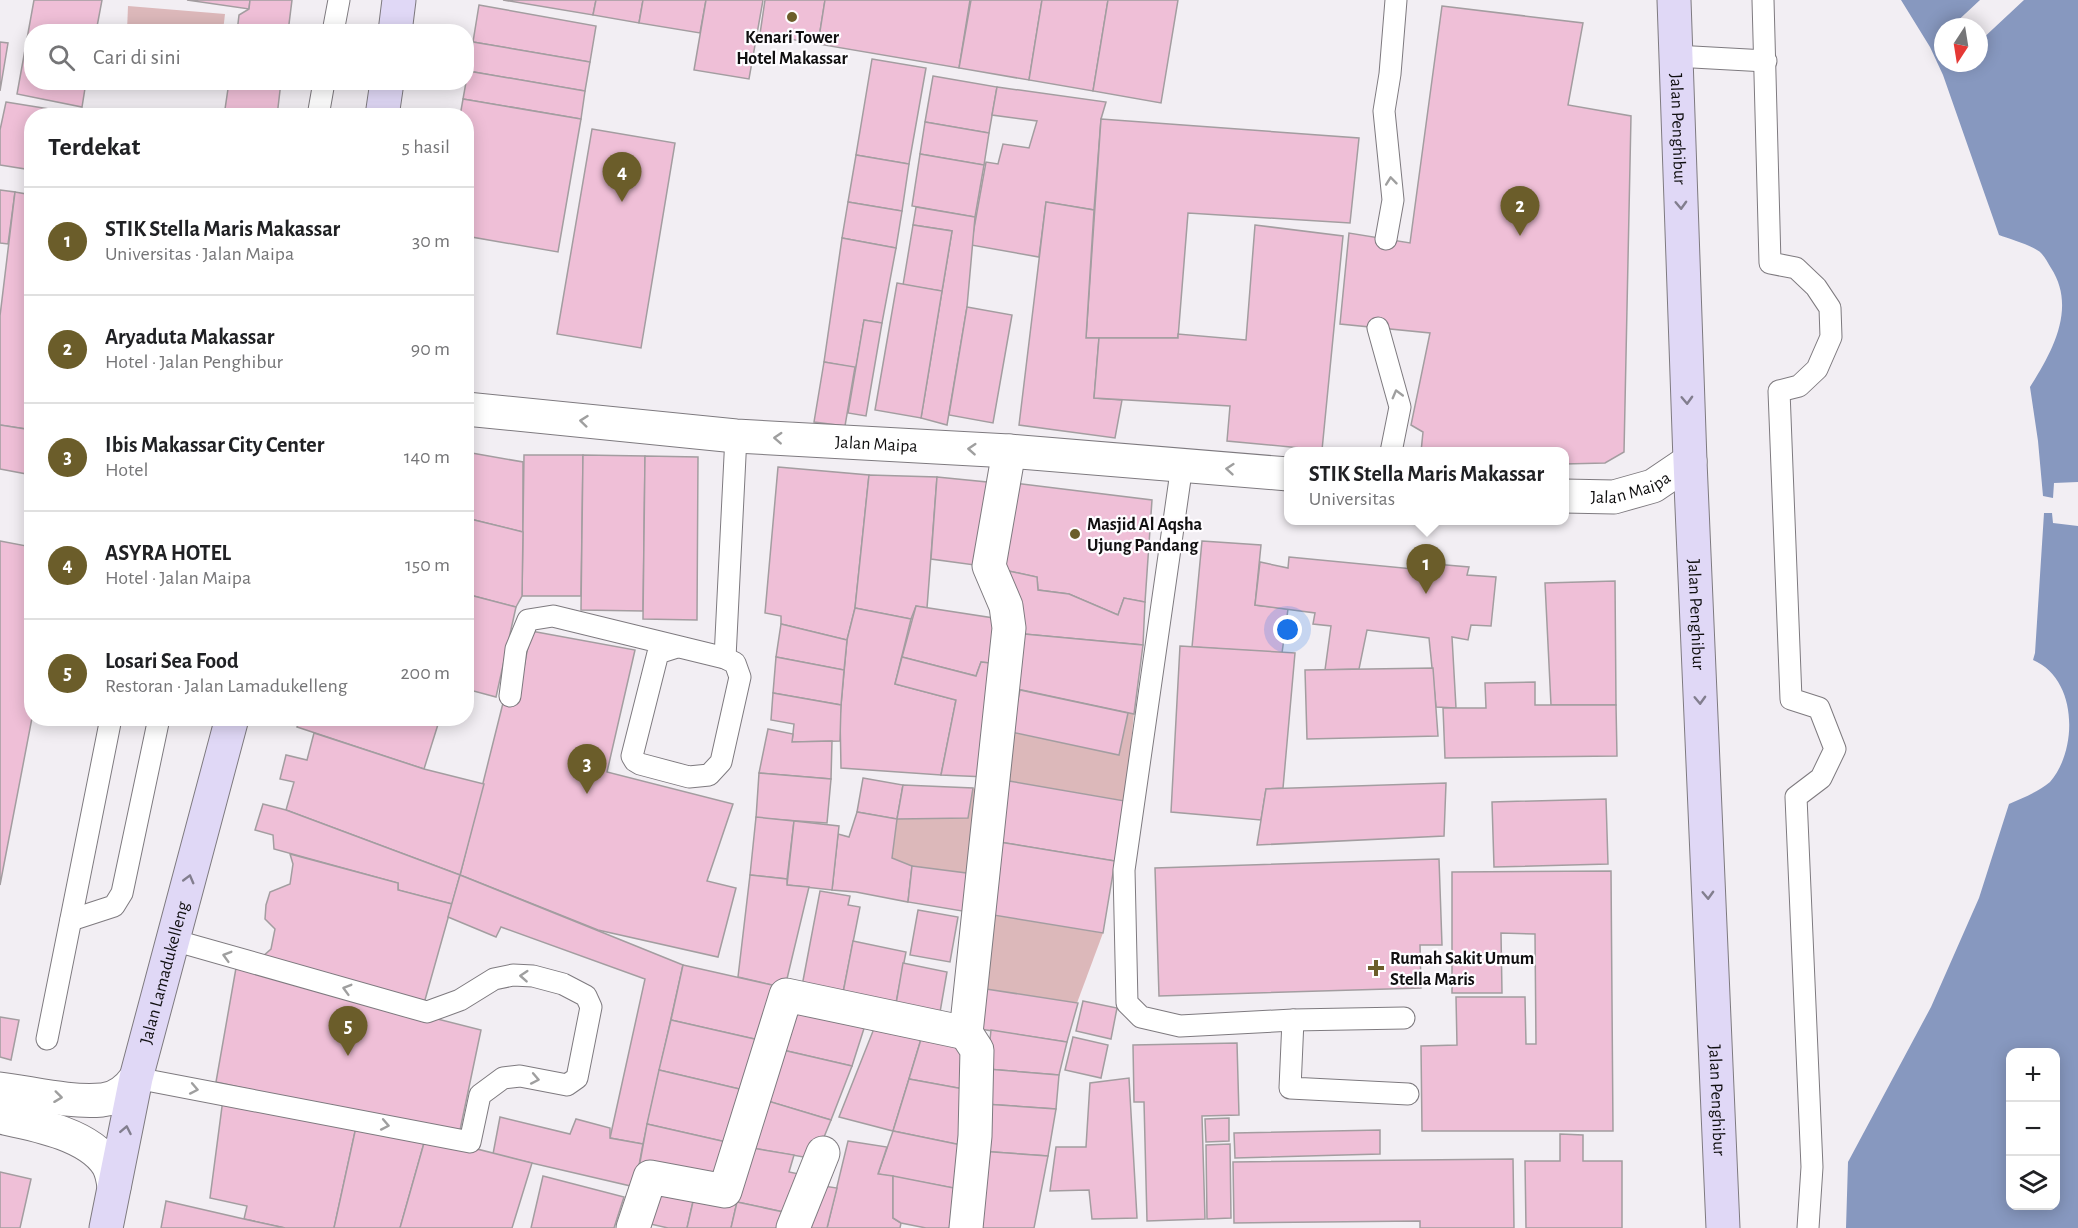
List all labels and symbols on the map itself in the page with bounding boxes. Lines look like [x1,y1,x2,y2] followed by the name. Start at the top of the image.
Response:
[785,10,799,24] marker: Kenari Tower Hotel Makassar
[1934,18,1988,72] north arrow
[736,29,849,68] place label: Kenari Tower Hotel Makassar
[1667,73,1688,185] street label: Jalan Penghibur
[602,152,642,202] pin: 4
[1385,177,1398,186] one-way arrow
[1500,186,1540,236] pin: 2
[1674,201,1687,210] one-way arrow
[1391,389,1404,399] one-way arrow
[1681,396,1694,405] one-way arrow
[579,415,588,428] one-way arrow
[773,432,782,445] one-way arrow
[835,433,918,456] street label: Jalan Maipa
[968,443,977,456] one-way arrow
[1225,463,1234,476] one-way arrow
[1590,469,1674,507] street label: Jalan Maipa
[1087,516,1203,555] place label: Masjid Al Aqsha Ujung Pandang
[1068,527,1082,541] marker: Masjid Al Aqsha Ujung Pandang
[1406,544,1446,594] pin: 1
[1684,559,1707,671] street label: Jalan Penghibur
[1273,615,1302,644] your location
[1694,696,1706,705] one-way arrow
[568,744,606,794] pin: 3
[182,875,194,885] one-way arrow
[1702,890,1715,899] one-way arrow
[137,899,193,1046] street label: Jalan Lamadukelleng
[1390,950,1534,989] place label: Rumah Sakit Umum Stella Maris
[222,951,233,963] one-way arrow
[1367,959,1385,977] marker: Rumah Sakit Umum Stella Maris
[519,969,528,982] one-way arrow
[342,984,352,997] one-way arrow
[328,1006,368,1056] pin: 5
[1705,1044,1728,1156] street label: Jalan Penghibur
[530,1072,540,1085] one-way arrow
[188,1082,198,1095] one-way arrow
[53,1090,62,1103] one-way arrow
[381,1118,390,1130] one-way arrow
[119,1125,132,1135] one-way arrow

